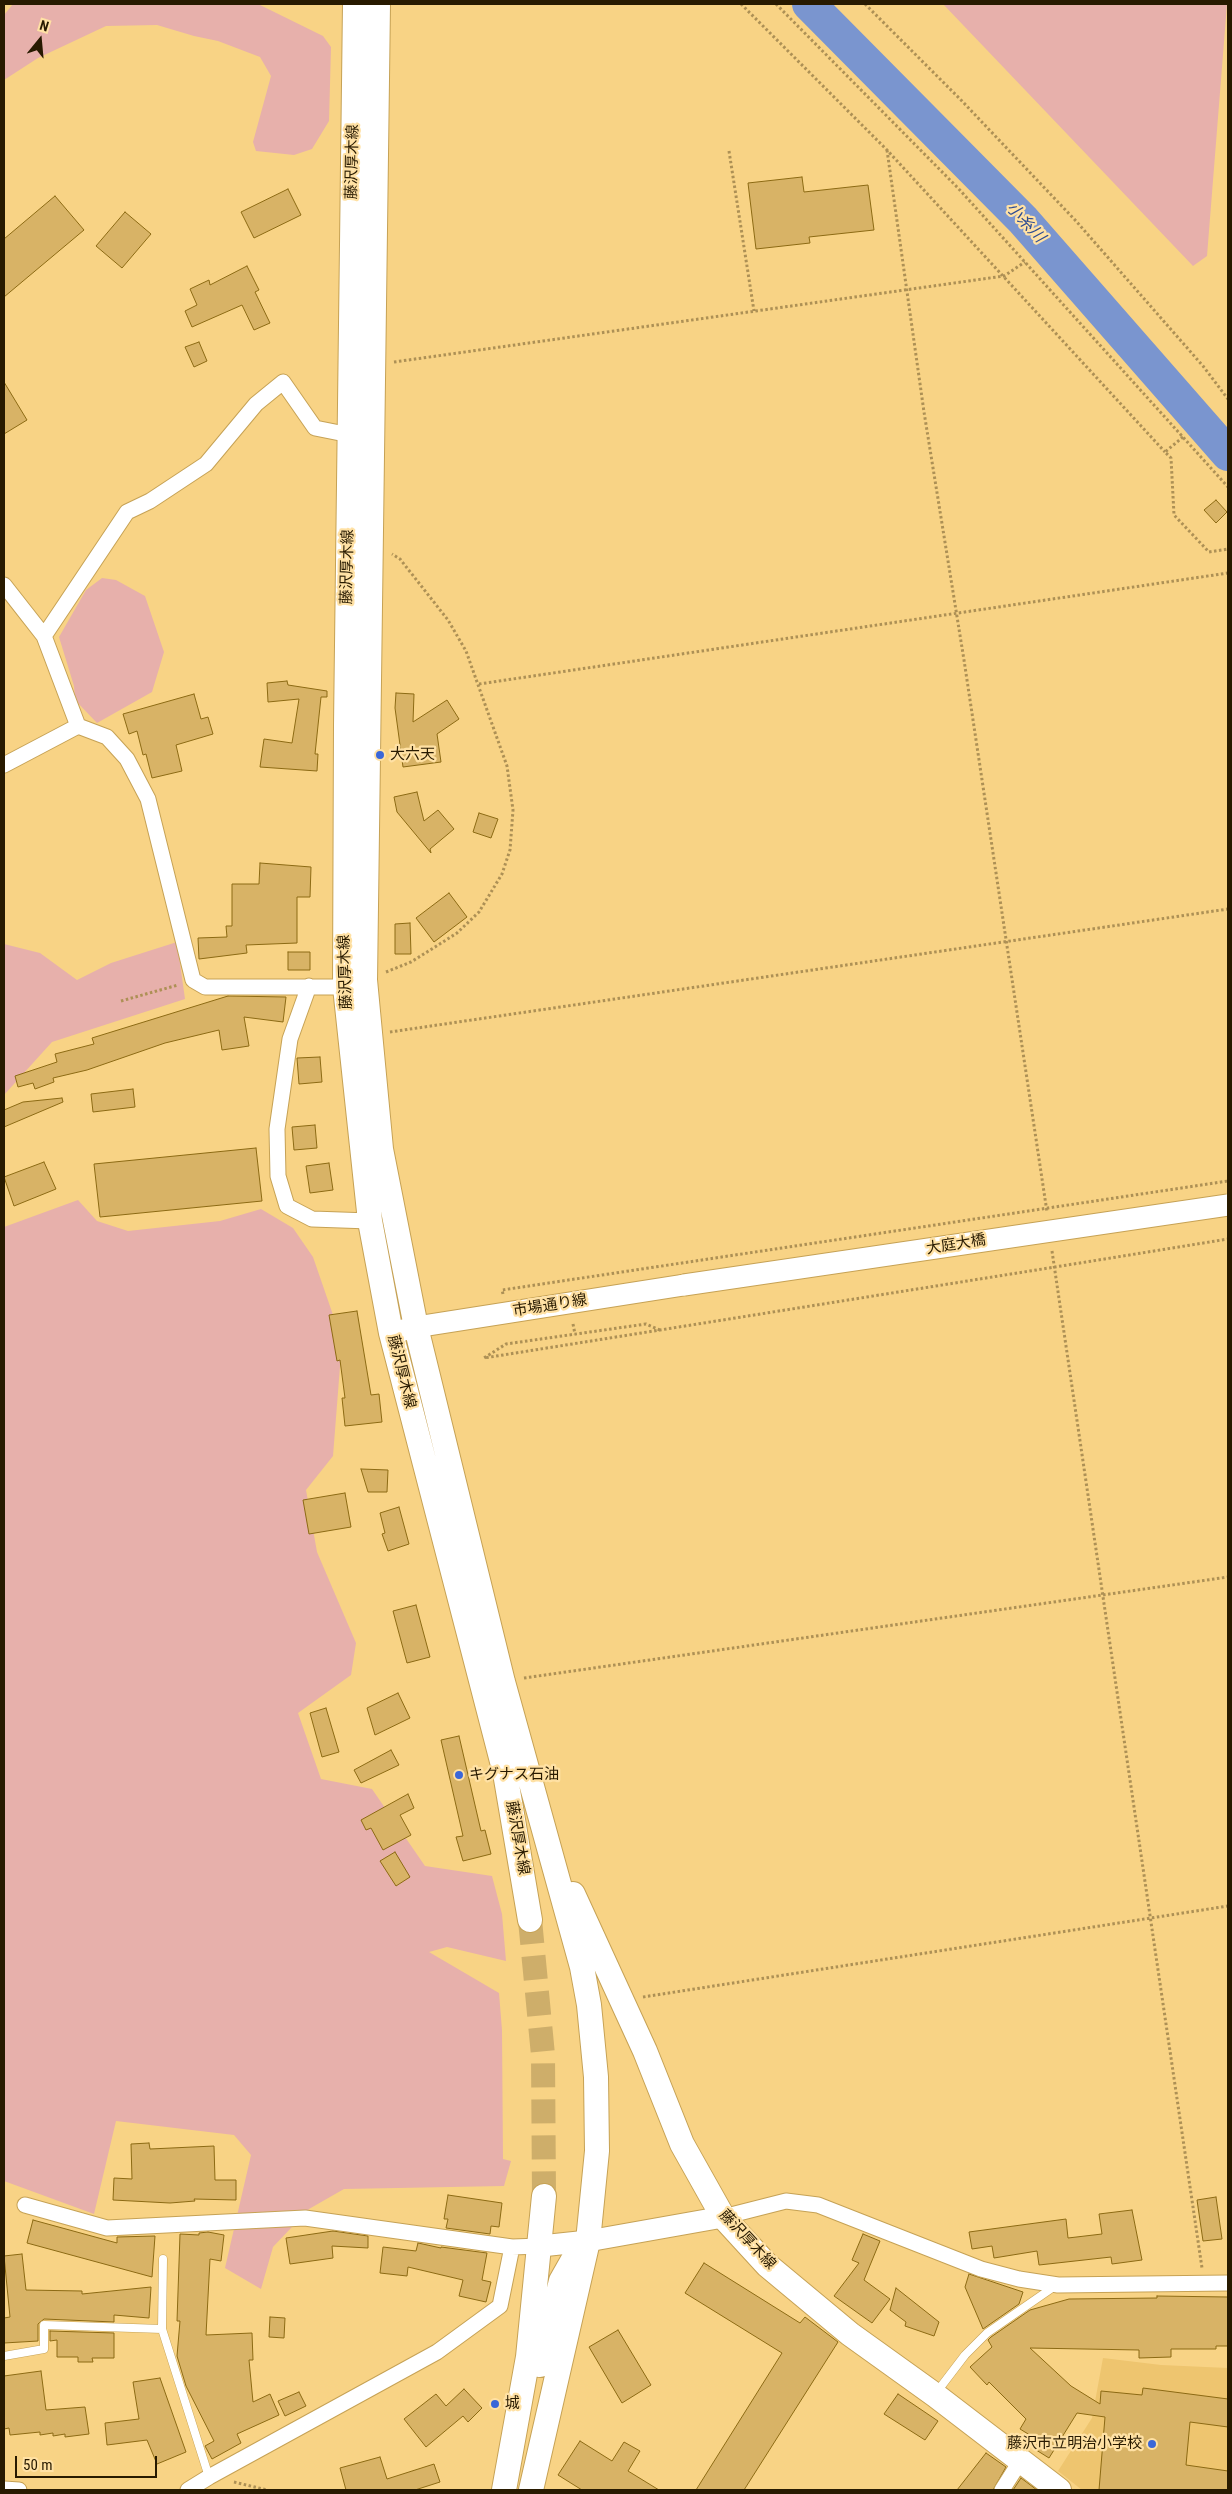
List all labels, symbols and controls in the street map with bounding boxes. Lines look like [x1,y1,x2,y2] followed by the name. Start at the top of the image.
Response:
[15,15,65,65] north arrow
[38,17,51,35] text: N
[343,124,363,200] street label: 藤沢厚木線
[1002,199,1048,247] water label: 小糸川
[338,529,358,605] street label: 藤沢厚木線
[390,746,435,764] place label: 大六天
[374,749,386,761] marker: 大六天
[336,934,356,1010] street label: 藤沢厚木線
[925,1231,987,1259] street label: 大庭大橋
[512,1291,588,1321] street label: 市場通り線
[383,1333,419,1411] street label: 藤沢厚木線
[469,1766,559,1784] place label: キグナス石油
[453,1769,465,1781] marker: キグナス石油
[502,1800,532,1876] street label: 藤沢厚木線
[715,2206,779,2274] street label: 藤沢厚木線
[505,2395,520,2413] place label: 城
[489,2398,501,2410] marker: 城
[1007,2435,1142,2453] place label: 藤沢市立明治小学校
[1146,2438,1158,2450] marker: 藤沢市立明治小学校
[18,2446,160,2478] scale bar
[23,2456,53,2474] text: 50 m

